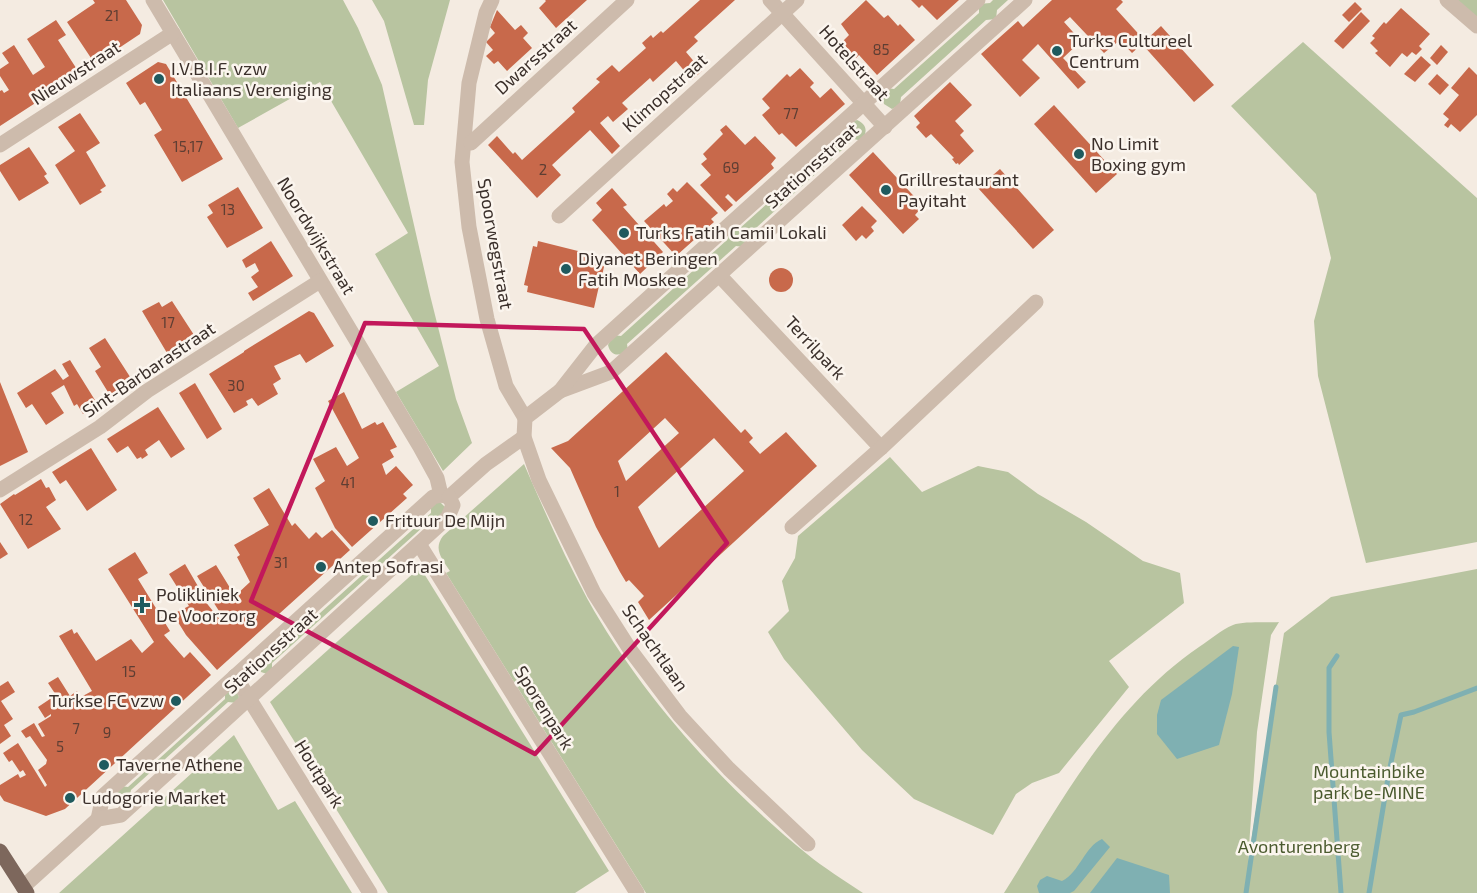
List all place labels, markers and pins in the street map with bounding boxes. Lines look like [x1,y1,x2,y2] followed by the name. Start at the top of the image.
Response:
[1069,29,1193,72] place label: Turks Cultureel Centrum
[1050,44,1064,58] marker: Turks Cultureel Centrum
[171,57,332,100] place label: I.V.B.I.F. vzw Italiaans Vereniging
[152,72,166,86] marker: I.V.B.I.F. vzw Italiaans Vereniging
[1091,132,1186,175] place label: No Limit Boxing gym
[1072,147,1086,161] marker: No Limit Boxing gym
[898,168,1019,211] place label: Grillrestaurant Payitaht
[879,183,893,197] marker: Grillrestaurant Payitaht
[636,221,827,243] place label: Turks Fatih Camii Lokali
[617,226,631,240] marker: Turks Fatih Camii Lokali
[578,247,718,290] place label: Diyanet Beringen Fatih Moskee
[559,262,573,276] marker: Diyanet Beringen Fatih Moskee
[385,509,505,531] place label: Frituur De Mijn
[366,514,380,528] marker: Frituur De Mijn
[333,555,443,577] place label: Antep Sofrasi
[314,560,328,574] marker: Antep Sofrasi
[156,583,256,626] place label: Polikliniek De Voorzorg
[133,596,151,614] marker: Polikliniek De Voorzorg
[49,689,164,711] place label: Turkse FC vzw
[169,694,183,708] marker: Turkse FC vzw
[116,753,243,775] place label: Taverne Athene
[97,758,111,772] marker: Taverne Athene
[82,786,226,808] place label: Ludogorie Market
[63,791,77,805] marker: Ludogorie Market

